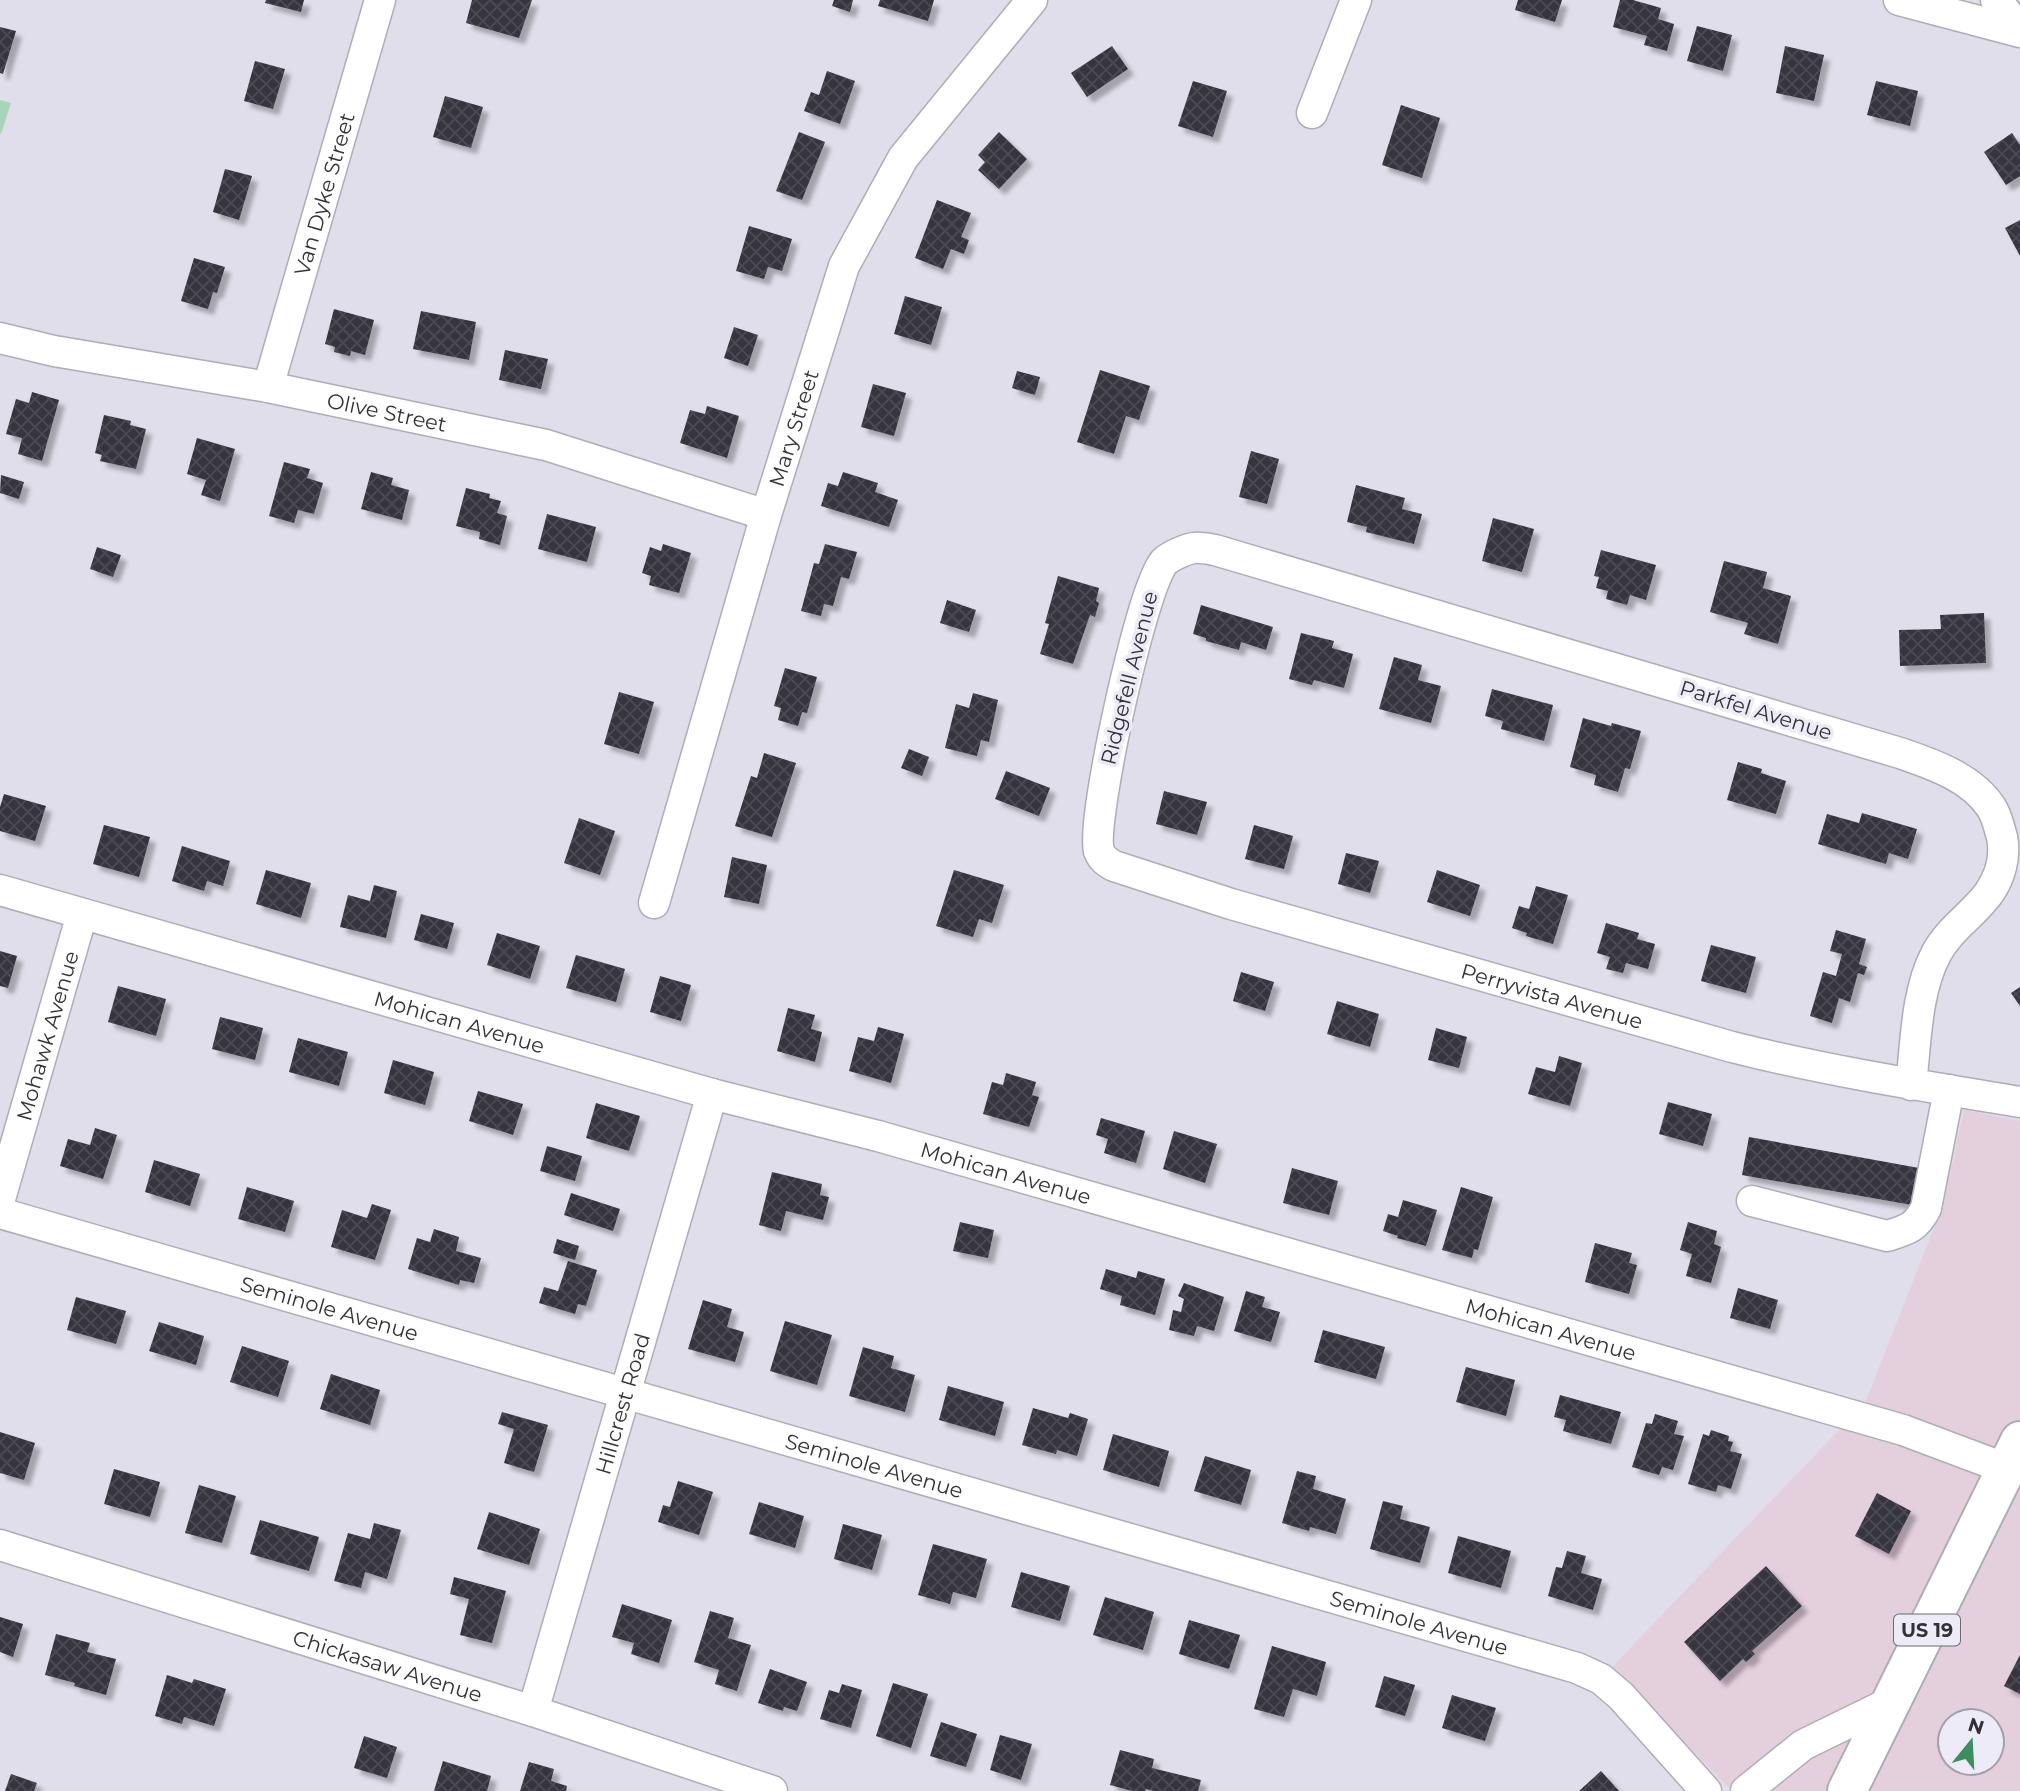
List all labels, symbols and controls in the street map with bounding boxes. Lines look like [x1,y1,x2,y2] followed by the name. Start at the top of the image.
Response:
[288,110,359,278] street label: Van Dyke Street
[763,366,823,490] street label: Mary Street
[325,387,449,436] street label: Olive Street
[1095,589,1163,767] street label: Ridgefell Avenue
[1677,675,1835,745] street label: Parkfel Avenue
[11,948,83,1123] street label: Mohawk Avenue
[1458,958,1646,1033] street label: Perryvista Avenue
[371,985,548,1058] street label: Mohican Avenue
[918,1136,1094,1209] street label: Mohican Avenue
[238,1271,421,1346] street label: Seminole Avenue
[1463,1293,1639,1365] street label: Mohican Avenue
[590,1330,654,1477] street label: Hillcrest Road
[782,1428,966,1503] street label: Seminole Avenue
[1327,1585,1511,1660] street label: Seminole Avenue
[1894,1614,1960,1646] road number: US 19
[290,1625,485,1707] street label: Chickasaw Avenue
[1936,1707,2006,1777] north arrow
[1965,1713,1987,1740] text: N

